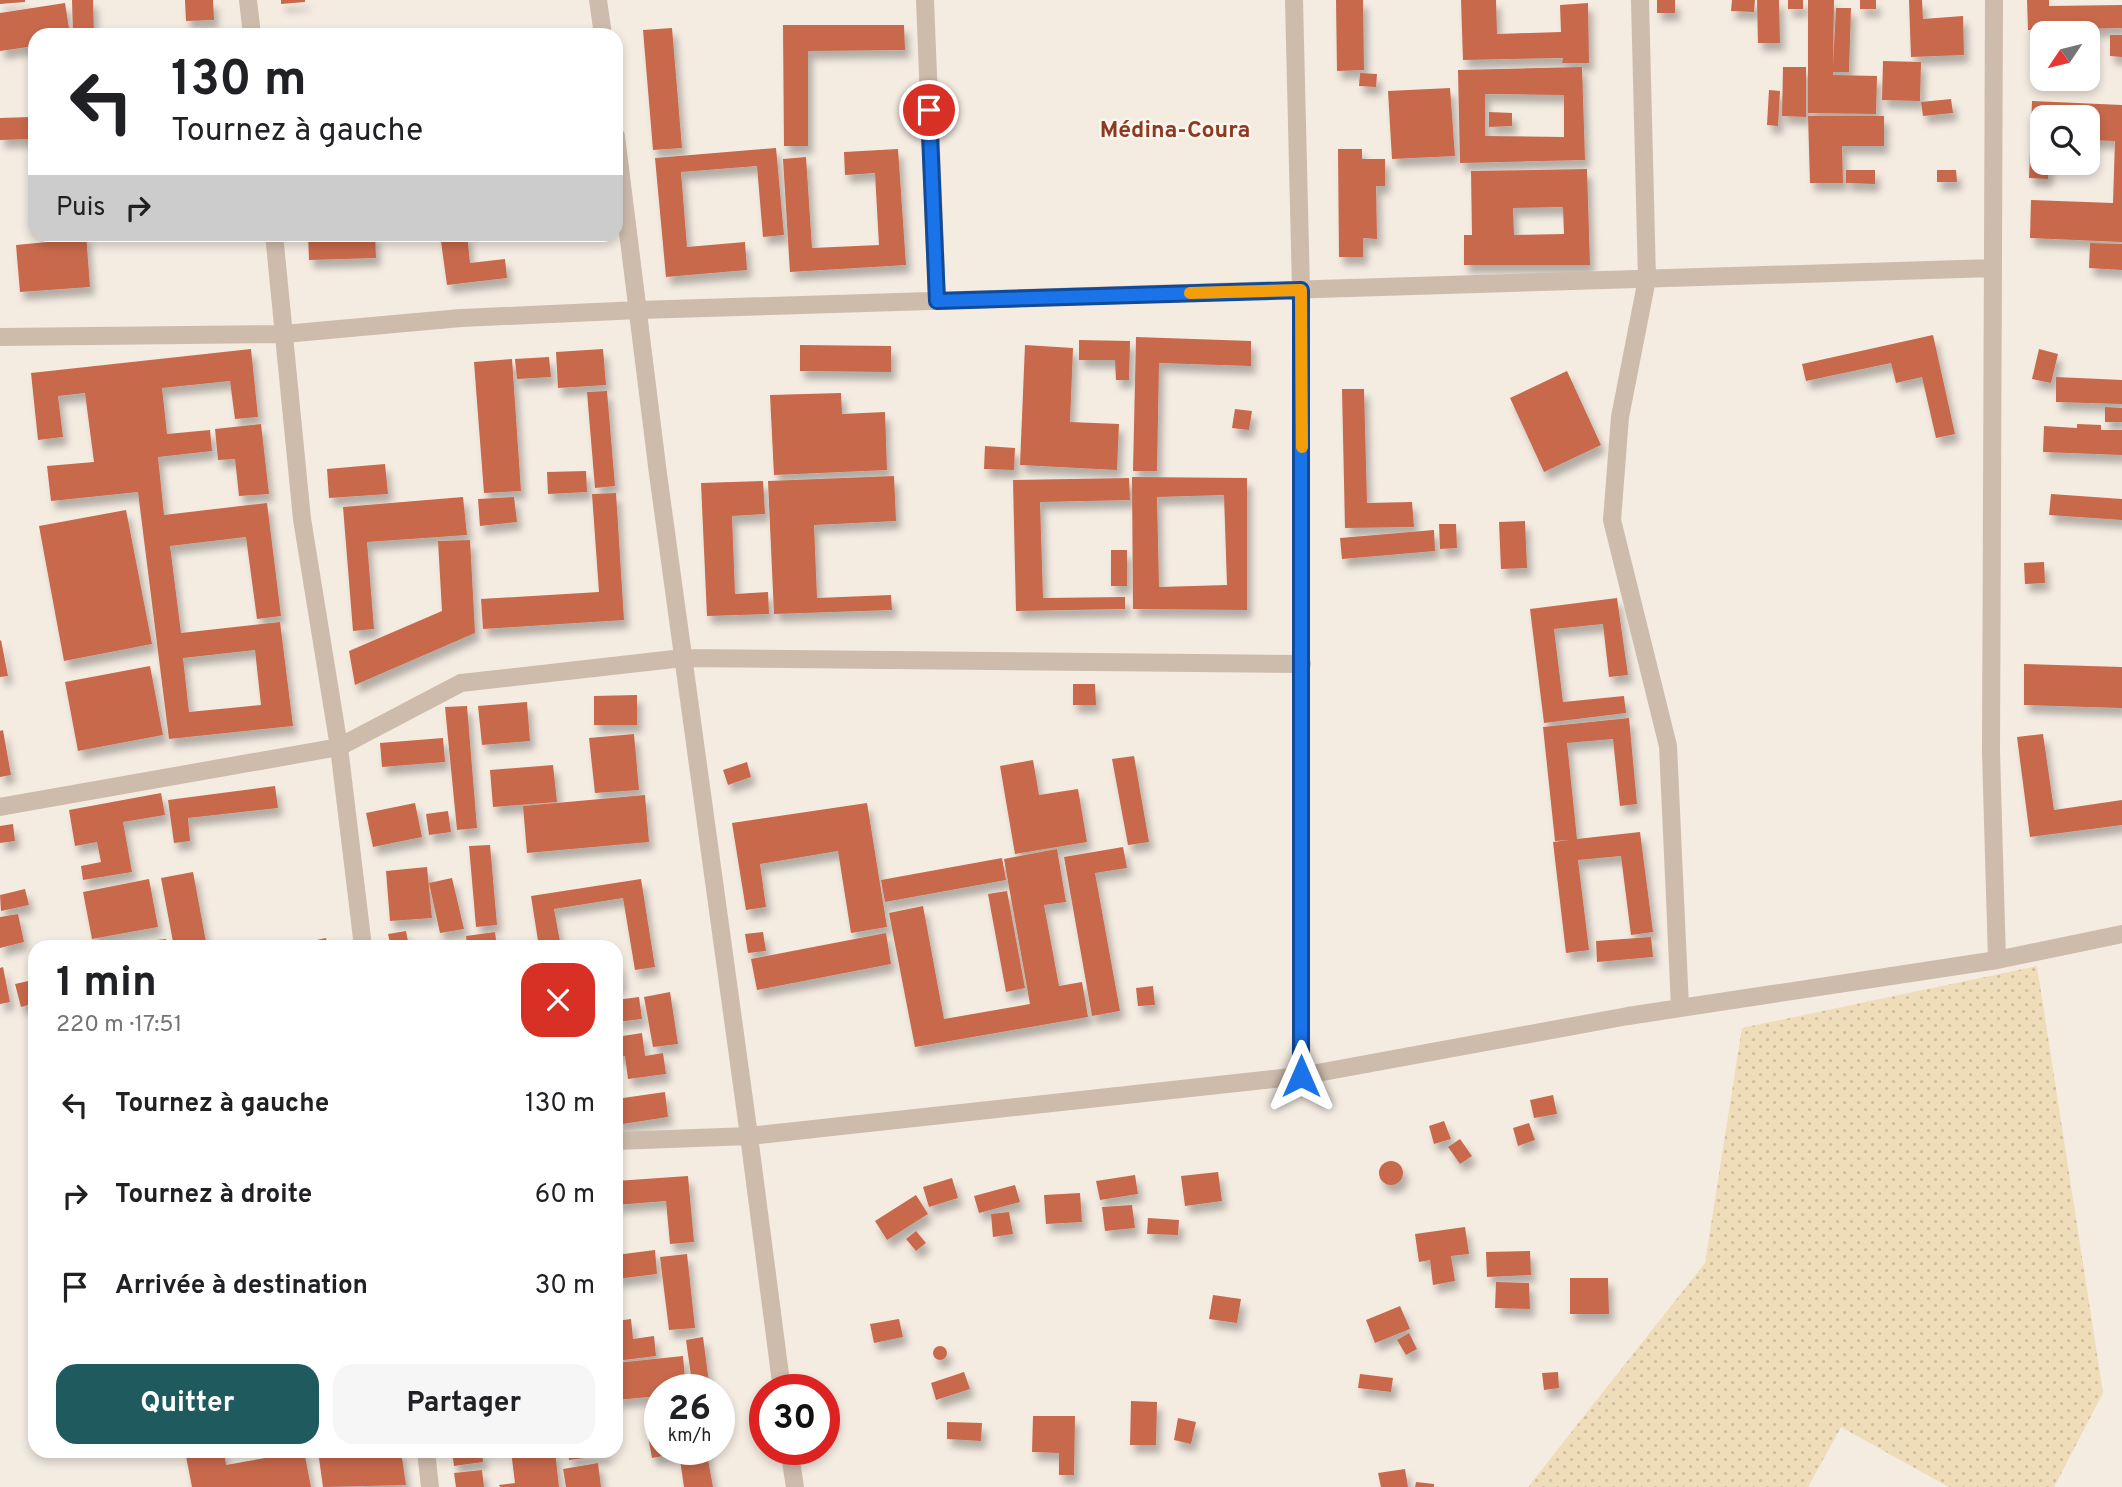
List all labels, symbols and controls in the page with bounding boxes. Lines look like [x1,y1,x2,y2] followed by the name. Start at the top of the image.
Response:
[2030,21,2100,91] north arrow
[2030,21,2100,175] map controls
[171,51,307,113] text: 130 m
[56,56,147,147] icon: left
[899,80,959,140] pin
[910,91,948,129] icon: arrive
[2030,105,2100,175] button: search
[171,112,423,152] text: Tournez à gauche
[1100,117,1250,146] district label: Médina-Coura
[119,189,157,227] icon: right
[56,192,105,225] text: Puis
[56,958,157,1011] text: 1 min
[521,963,595,1037] button: close
[56,1011,182,1040] text: 220 m · 17:51
[1264,1039,1338,1113] position arrow
[56,1086,94,1124] icon: left
[115,1088,329,1121] text: Tournez à gauche
[525,1088,595,1121] text: 130 m
[56,1177,94,1215] icon: right
[115,1179,312,1212] text: Tournez à droite
[535,1179,595,1212] text: 60 m
[56,1268,94,1306] icon: arrive
[115,1270,368,1303] text: Arrivée à destination
[535,1270,595,1303] text: 30 m
[56,1364,319,1444] button: Quitter
[333,1364,595,1444] button: Partager
[749,1374,840,1465] speed limit sign: 30
[668,1388,711,1432] text: 26
[668,1425,711,1448] text: km/h

